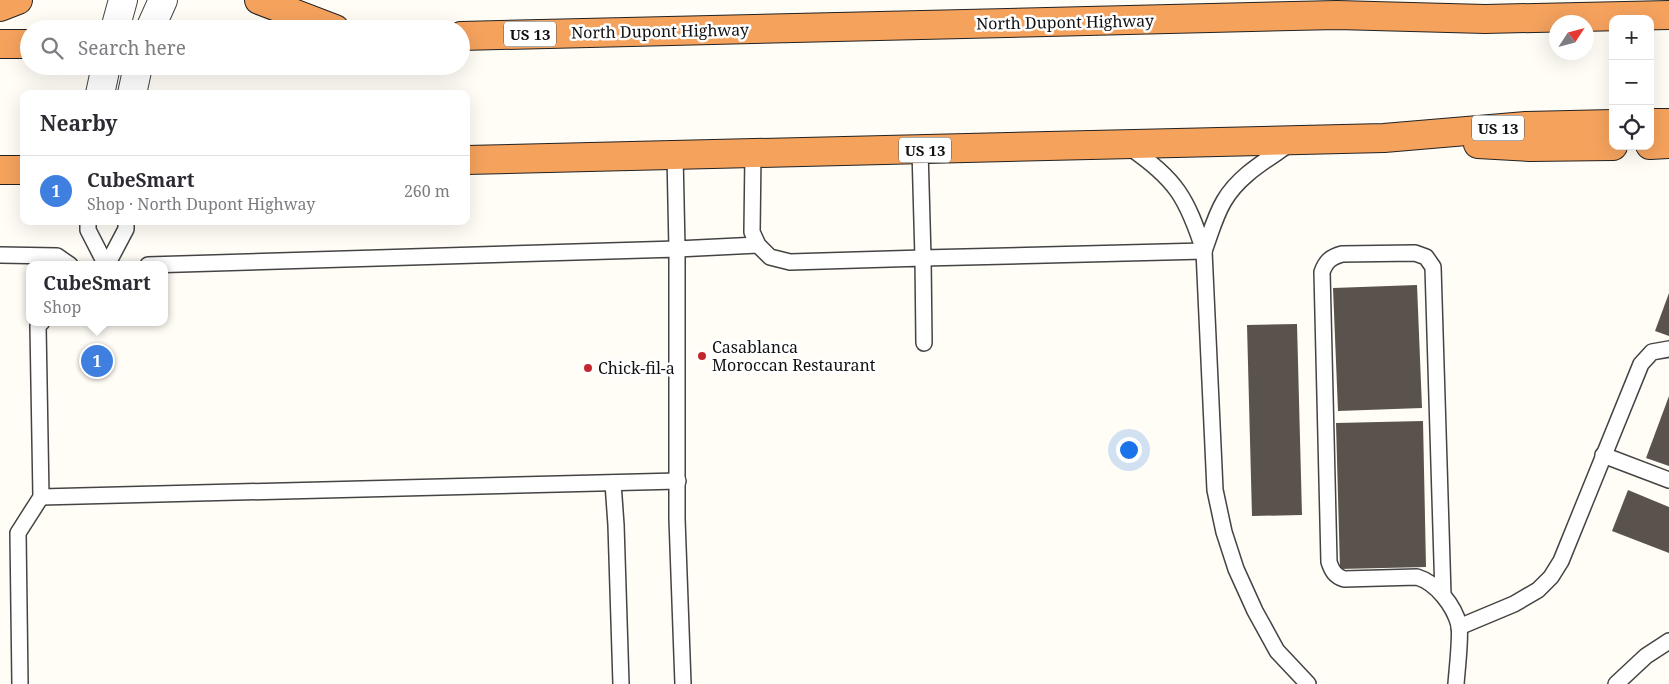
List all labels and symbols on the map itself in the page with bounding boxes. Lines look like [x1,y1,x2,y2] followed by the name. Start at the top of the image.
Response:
[976,9,1155,35] street label: North Dupont Highway
[1549,15,1594,60] north arrow
[571,18,750,44] street label: North Dupont Highway
[504,22,556,46] road number: US 13
[1472,116,1524,140] road number: US 13
[899,138,951,162] road number: US 13
[712,336,876,376] place label: Casablanca Moroccan Restaurant
[81,342,113,380] pin: 1
[696,350,708,362] marker: Casablanca Moroccan Restaurant
[598,357,675,379] place label: Chick-fil-a
[582,362,594,374] marker: Chick-fil-a
[1116,437,1142,463] your location

